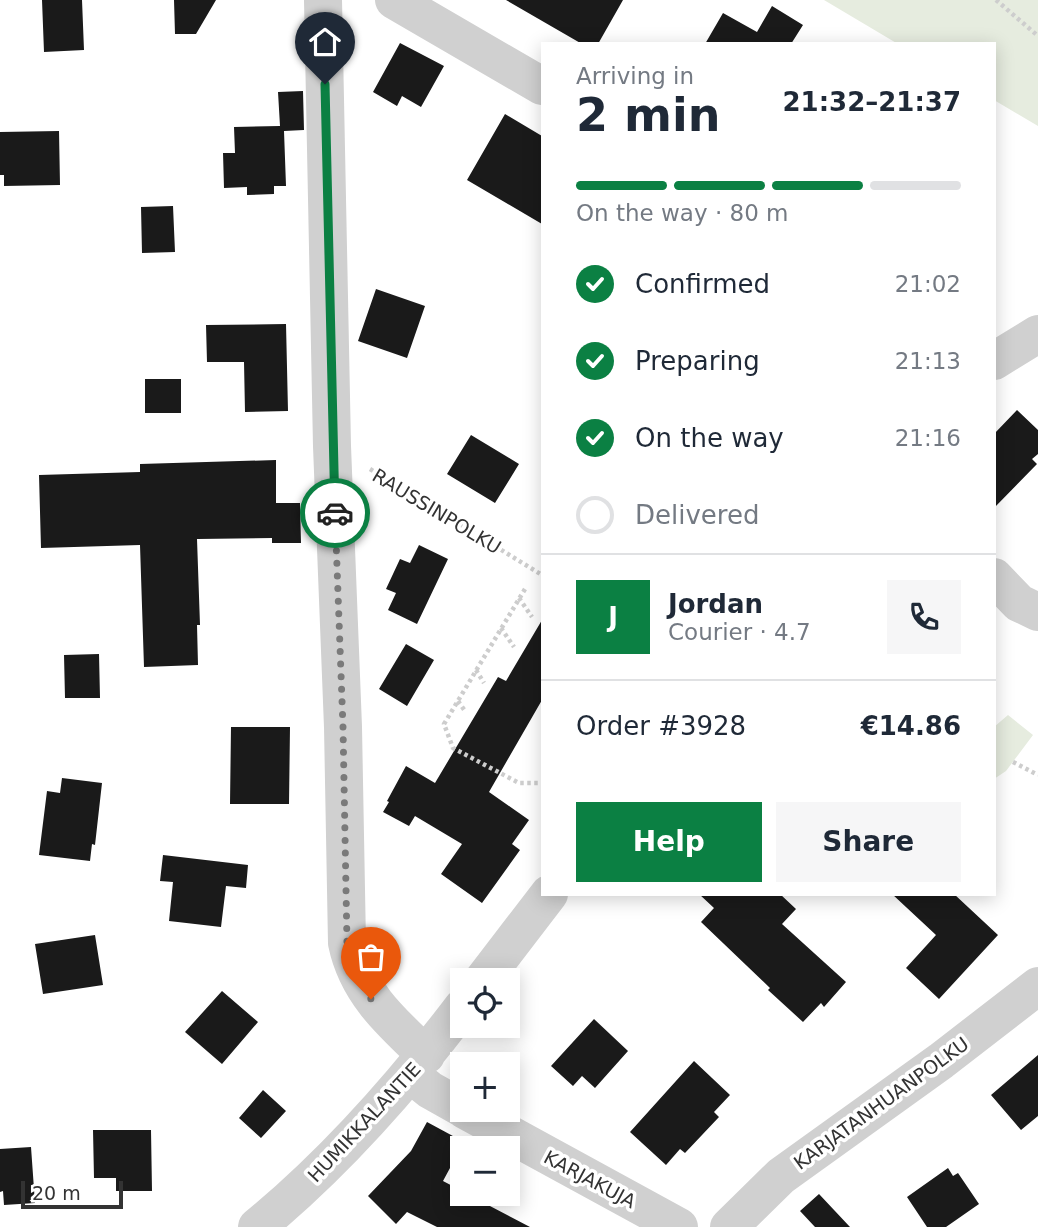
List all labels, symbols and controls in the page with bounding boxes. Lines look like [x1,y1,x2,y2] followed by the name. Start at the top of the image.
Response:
[295,12.0,355,84] pin
[306,23,344,61] icon: home
[576,63,694,89] text: Arriving in
[782,87,961,117] text: 21:32–21:37
[576,88,720,142] text: 2 min
[576,200,788,226] text: On the way · 80 m
[576,265,614,303] icon: check
[635,269,770,299] text: Confirmed
[895,271,961,297] text: 21:02
[576,342,614,380] icon: check
[635,346,760,376] text: Preparing
[895,348,961,374] text: 21:13
[576,419,614,457] icon: check
[635,423,784,453] text: On the way
[895,425,961,451] text: 21:16
[369,464,505,558] street label: RAUSSINPOLKU
[300,478,370,548] courier
[316,494,354,532] icon: car
[635,500,759,530] text: Delivered
[887,580,961,654] button: phone
[668,589,763,619] text: Jordan
[608,602,618,632] text: J
[668,619,811,645] text: Courier · 4.7
[576,711,746,741] text: Order #3928
[861,711,961,741] text: €14.86
[576,802,762,882] button: Help
[776,802,961,882] button: Share
[341,927,401,999] pin
[352,938,390,976] icon: bag
[450,968,520,1206] map controls
[450,968,520,1038] button: locate
[789,1032,973,1174] street label: KARJATANHUANPOLKU
[450,1052,520,1122] button: +
[303,1058,425,1186] street label: HUMIKKALANTIE
[450,1136,520,1206] button: −
[540,1146,640,1212] street label: KARJAKUJA
[21,1178,122,1210] scale bar
[32,1182,81,1204] text: 20 m

